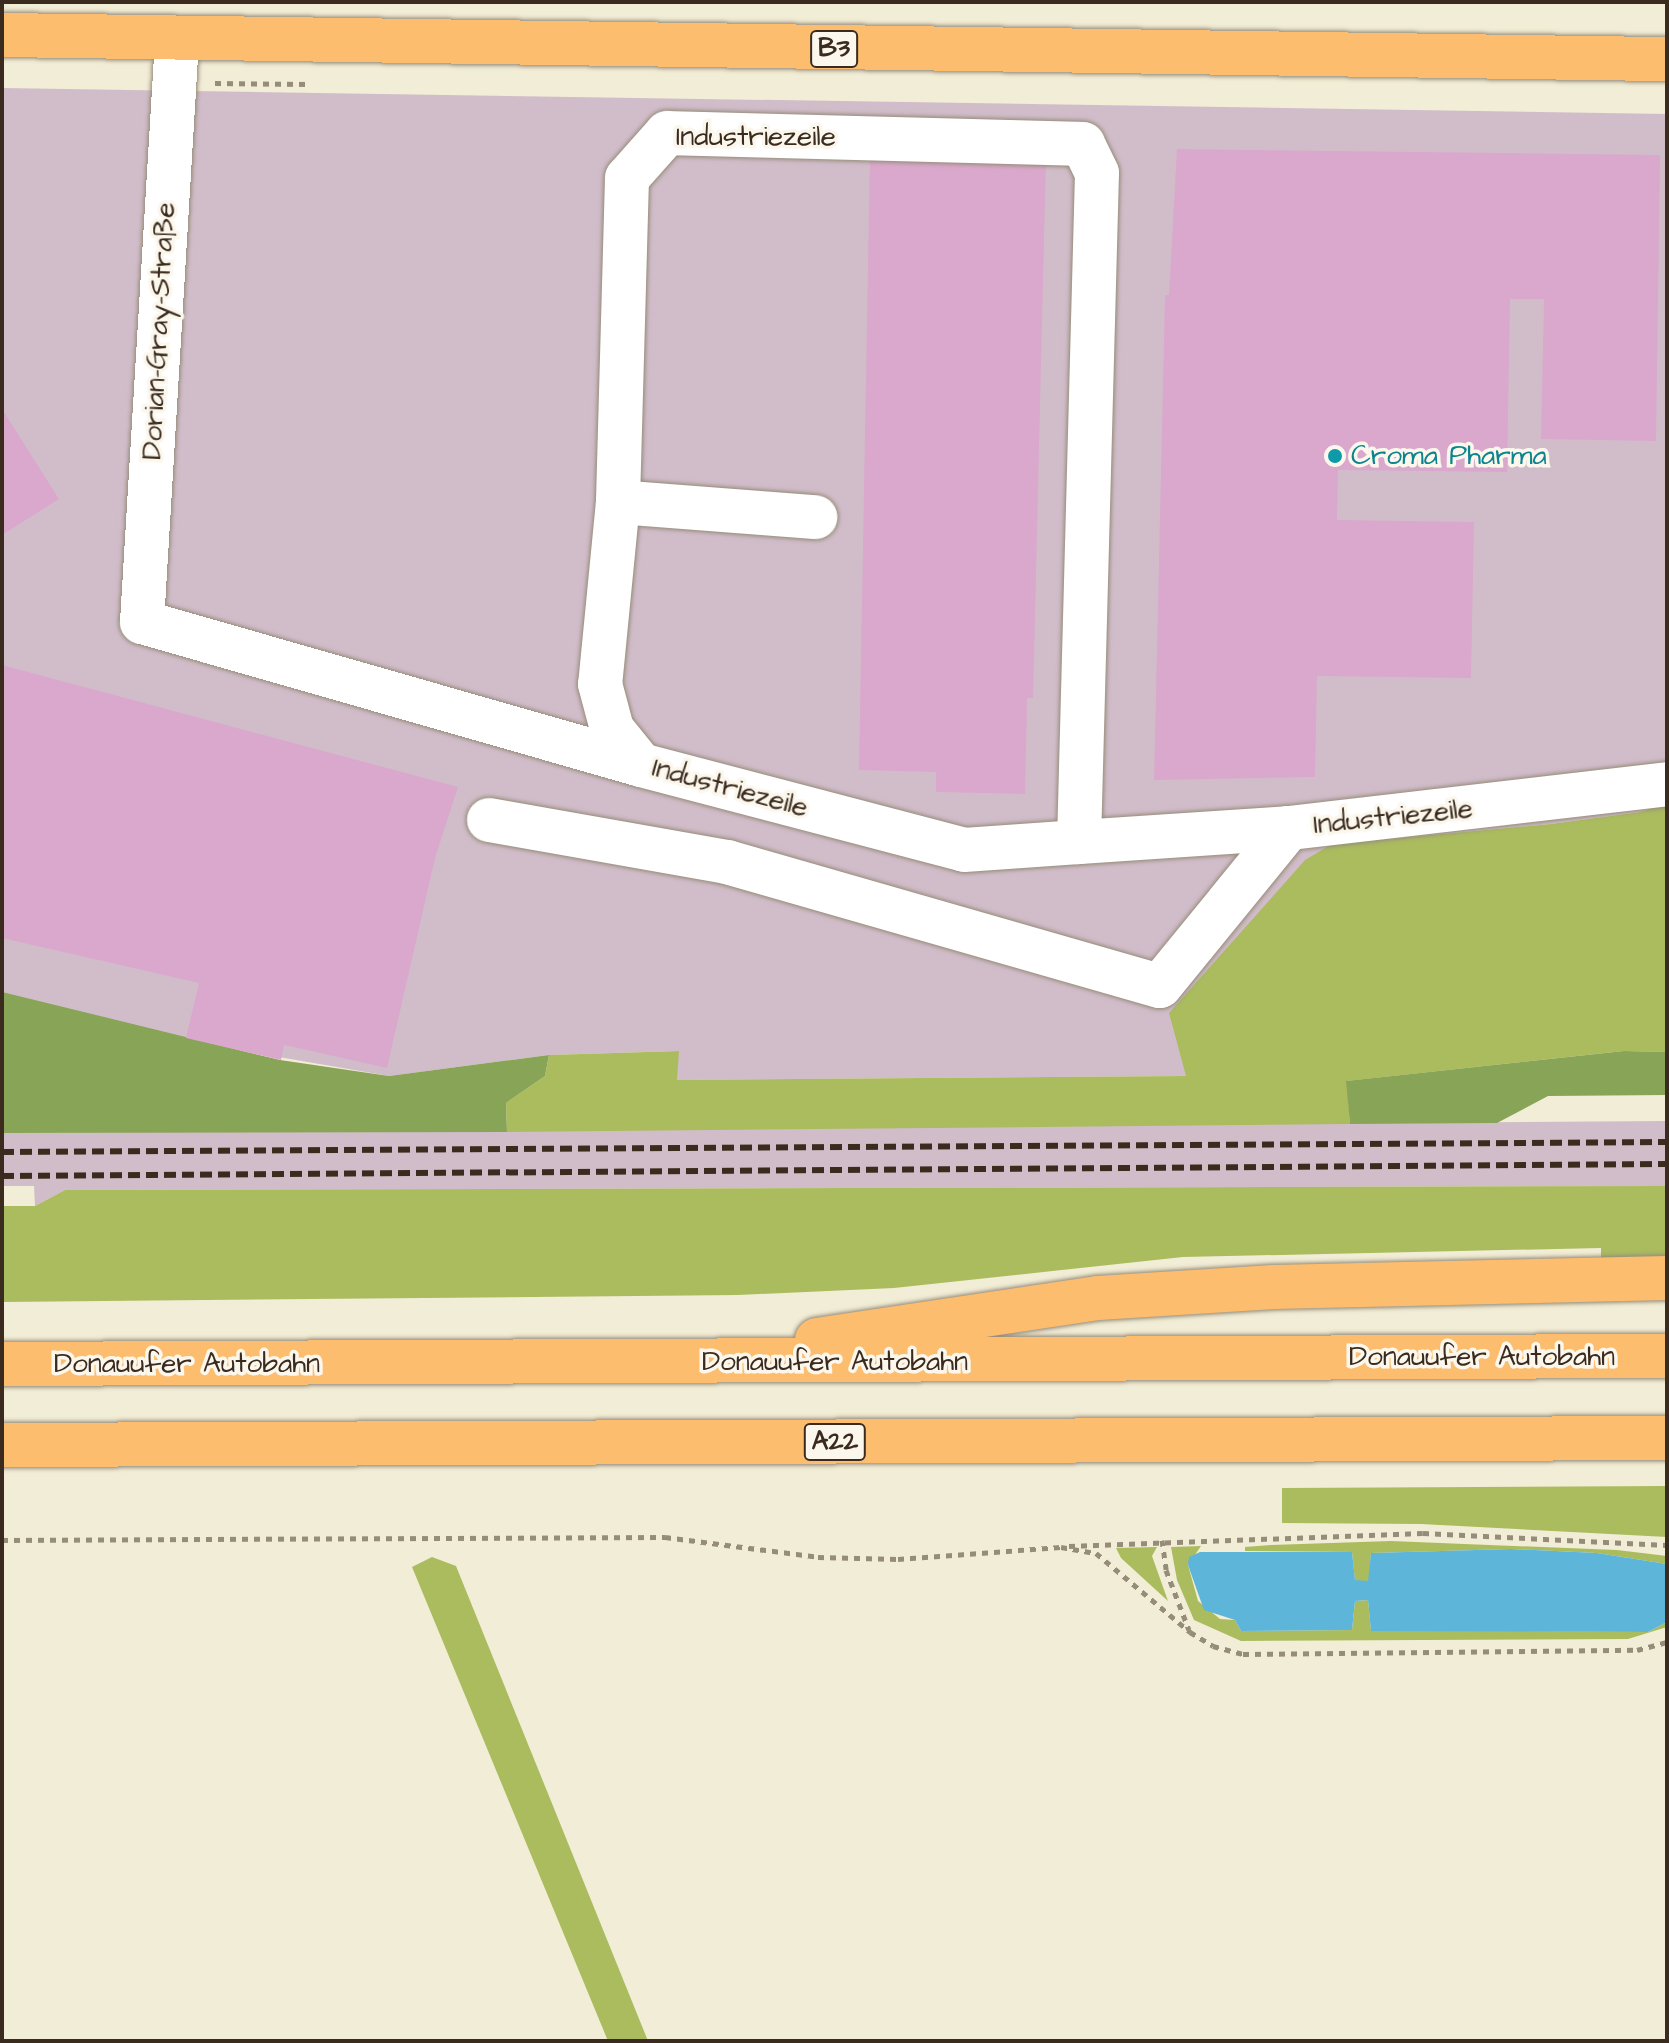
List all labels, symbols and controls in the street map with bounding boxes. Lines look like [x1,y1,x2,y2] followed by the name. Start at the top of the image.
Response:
[810,27,858,71] road number: B3
[676,120,836,154] street label: Industriezeile
[135,201,183,461] street label: Dorian-Gray-Straße
[1351,439,1547,473] place label: Croma Pharma
[1326,447,1344,465] marker: Croma Pharma
[648,751,812,825] street label: Industriezeile
[1312,792,1474,842] street label: Industriezeile
[1349,1340,1615,1374] street label: Donauufer Autobahn
[702,1345,968,1379] street label: Donauufer Autobahn
[54,1347,320,1381] street label: Donauufer Autobahn
[803,1420,867,1464] road number: A22

